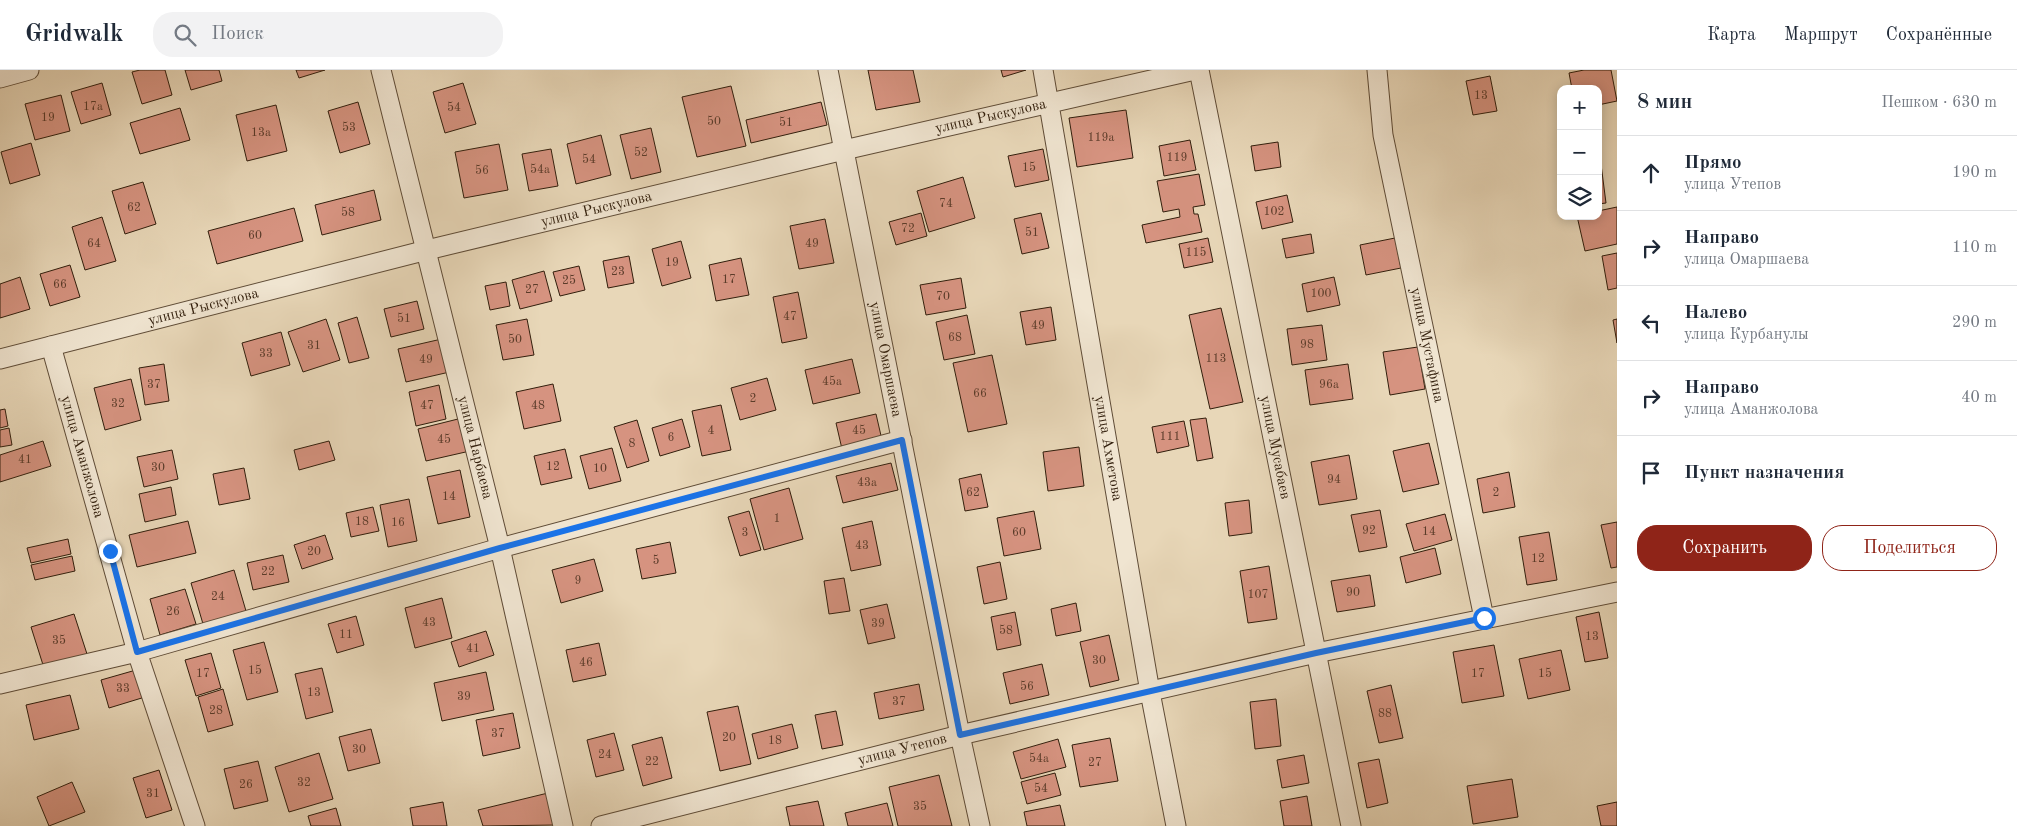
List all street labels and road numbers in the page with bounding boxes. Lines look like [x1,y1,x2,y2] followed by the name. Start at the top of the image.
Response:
[934,96,1048,136] street label: улица Рыскулова
[540,189,654,230] street label: улица Рыскулова
[147,286,261,328] street label: улица Рыскулова
[1408,286,1446,405] street label: улица Мустафина
[867,300,904,419] street label: улица Омаршаева
[58,394,107,520] street label: улица Аманжолова
[455,394,495,501] street label: улица Нарбаева
[1257,394,1293,501] street label: улица Мусабаев
[1092,395,1125,503] street label: улица Ахметова
[856,731,948,768] street label: улица Утепов

